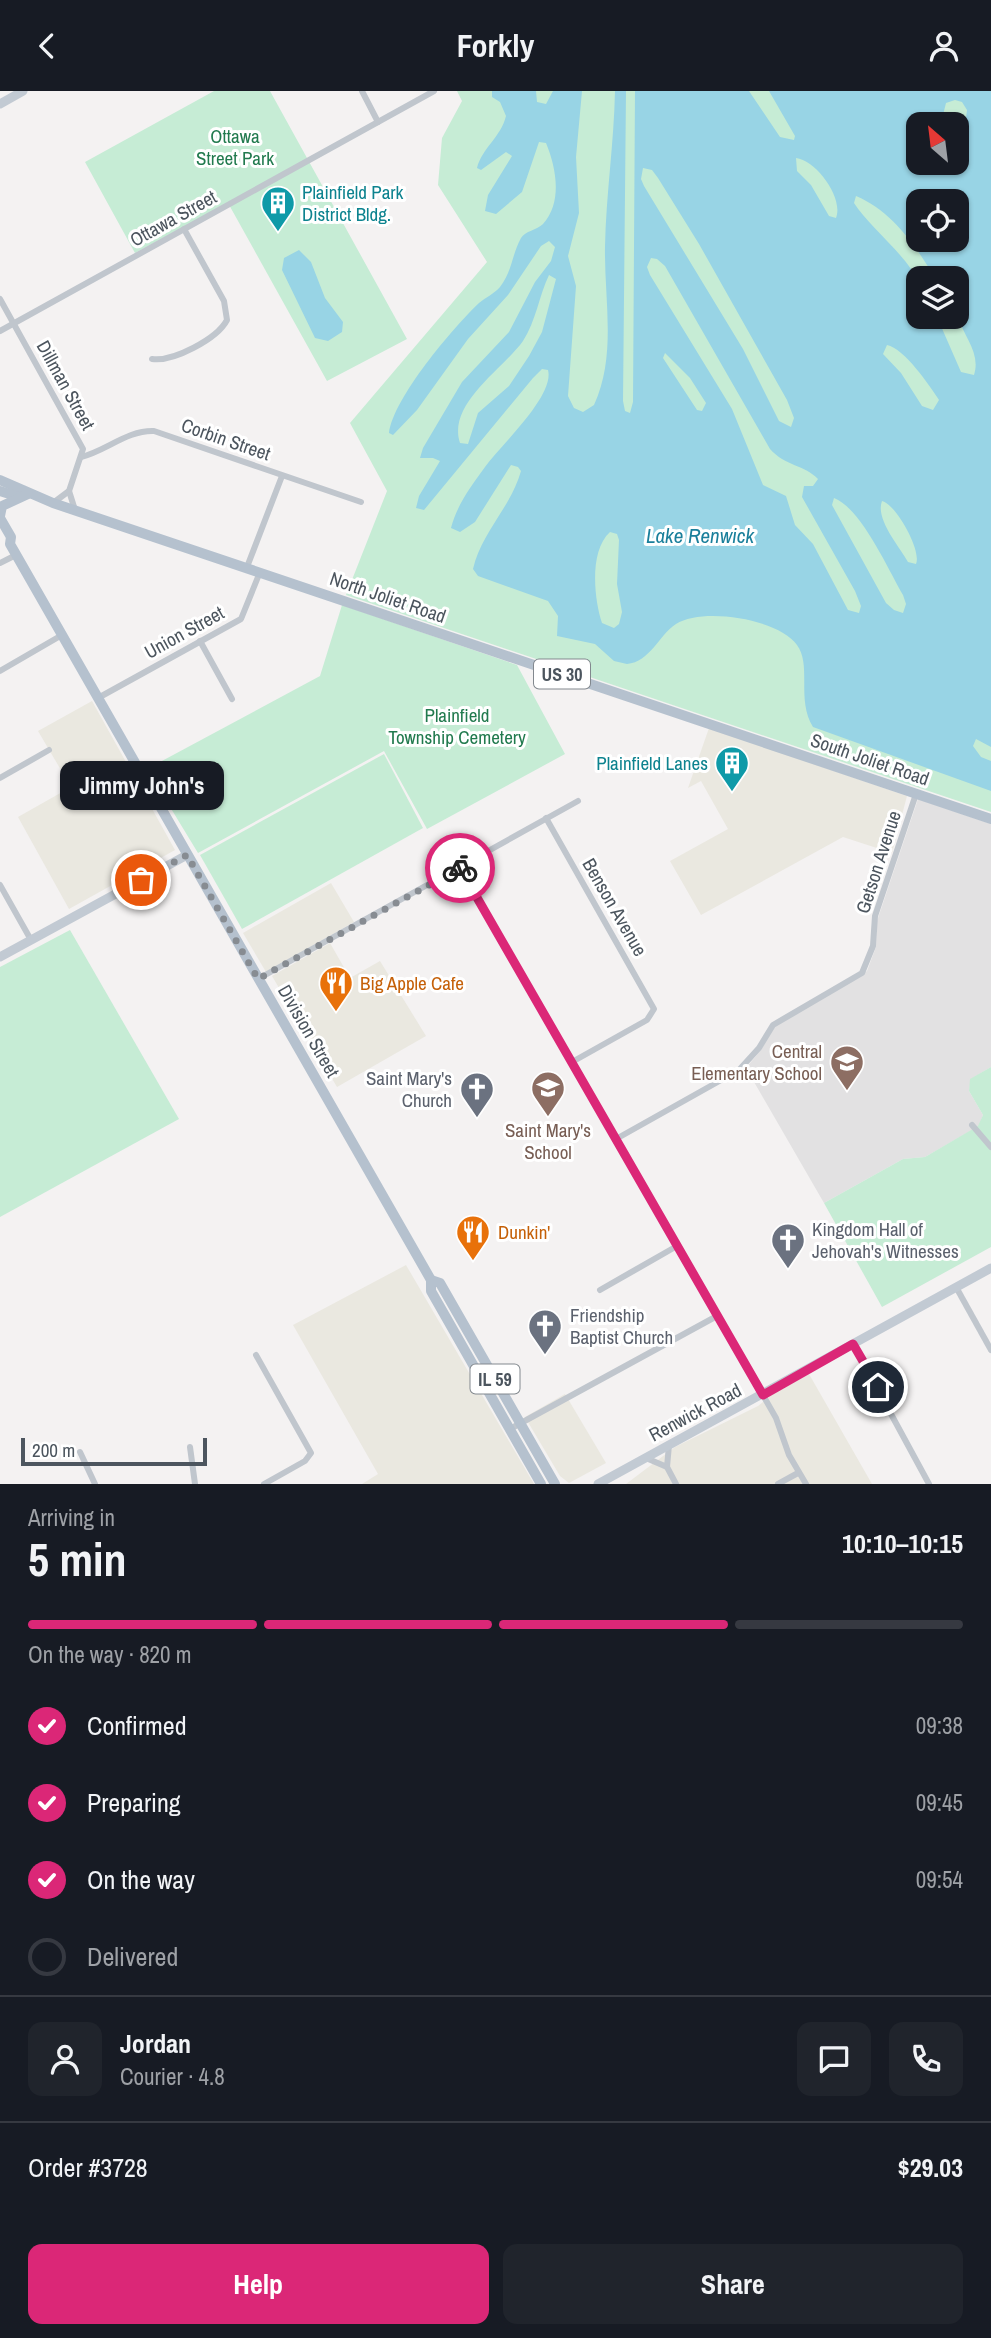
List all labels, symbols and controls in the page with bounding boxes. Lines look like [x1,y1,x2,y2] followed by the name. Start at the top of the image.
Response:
[457,24,534,67] text: Forkly
[28,27,66,65] icon: back
[925,27,963,65] icon: person
[906,112,970,175] north arrow
[906,112,969,329] map controls
[196,123,274,171] park label: Ottawa Street Park
[302,179,404,227] place label: Plainfield Park District Bldg.
[125,183,222,252] street label: Ottawa Street
[259,184,297,233] building icon: Plainfield Park District Bldg.
[906,189,969,252] button: locate
[906,266,969,329] button: layers
[31,336,102,435] street label: Dillman Street
[178,412,275,467] street label: Corbin Street
[646,521,755,550] water label: Lake Renwick
[326,565,450,629] street label: North Joliet Road
[139,599,229,665] street label: Union Street
[534,659,590,689] road number: US 30
[388,702,526,750] park label: Plainfield Township Cemetery
[807,727,933,791] street label: South Joliet Road
[713,744,751,793] building icon: Plainfield Lanes
[596,750,708,776] place label: Plainfield Lanes
[59,761,223,810] callout: Jimmy John's
[79,770,205,801] text: Jimmy John's
[849,807,907,917] street label: Getson Avenue
[425,833,495,903] courier
[441,849,479,887] icon: bike
[111,850,171,910] pin
[577,853,653,961] street label: Benson Avenue
[122,861,160,899] icon: bag
[317,964,355,1013] restaurant icon: Big Apple Cafe
[360,970,464,996] place label: Big Apple Cafe
[272,980,346,1083] street label: Division Street
[691,1038,822,1086] place label: Central Elementary School
[828,1043,866,1092] school or university icon: Central Elementary School
[366,1065,452,1113] place label: Saint Mary's Church
[529,1069,567,1118] school or university icon: Saint Mary's School
[458,1070,496,1119] church icon: Saint Mary's Church
[505,1117,591,1165] place label: Saint Mary's School
[454,1213,492,1262] restaurant icon: Dunkin'
[812,1216,959,1264] place label: Kingdom Hall of Jehovah's Witnesses
[498,1219,550,1245] place label: Dunkin'
[769,1221,807,1270] church icon: Kingdom Hall of Jehovah's Witnesses
[570,1302,673,1350] place label: Friendship Baptist Church
[526,1307,564,1356] church icon: Friendship Baptist Church
[848,1357,908,1417] pin
[470,1365,520,1393] road number: IL 59
[859,1368,897,1406] icon: home
[644,1377,746,1447] street label: Renwick Road
[21,1435,206,1467] scale bar
[32,1437,75,1463] text: 200 m
[28,1502,115,1533] text: Arriving in
[842,1526,963,1561] text: 10:10–10:15
[28,1528,127,1590] text: 5 min
[28,1639,192,1670] text: On the way · 820 m
[28,1707,66,1745] icon: check
[87,1708,187,1743] text: Confirmed
[916,1710,963,1741] text: 09:38
[28,1784,66,1822] icon: check
[87,1785,181,1820] text: Preparing
[916,1787,963,1818] text: 09:45
[28,1861,66,1899] icon: check
[87,1862,195,1897] text: On the way
[916,1864,963,1895] text: 09:54
[87,1939,178,1974] text: Delivered
[28,2022,102,2096] button: person
[797,2022,871,2096] button: chat
[889,2022,963,2096] button: phone
[120,2026,191,2061] text: Jordan
[120,2061,225,2092] text: Courier · 4.8
[28,2150,148,2185] text: Order #3728
[898,2150,963,2185] text: $29.03
[28,2244,489,2324] button: Help
[503,2244,963,2324] button: Share

